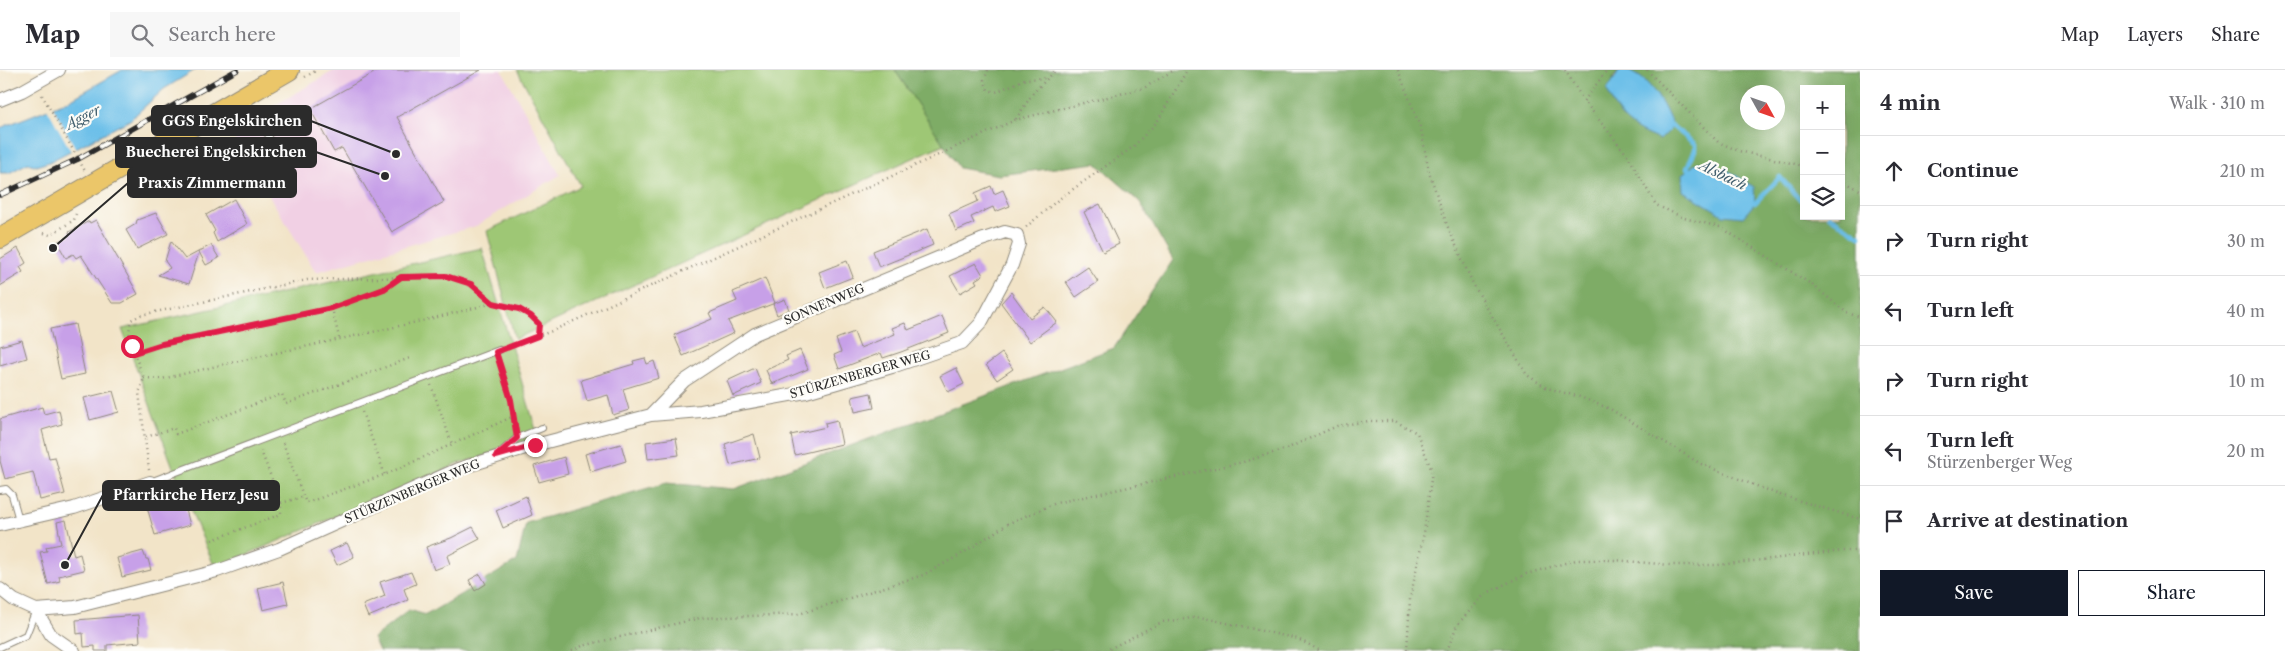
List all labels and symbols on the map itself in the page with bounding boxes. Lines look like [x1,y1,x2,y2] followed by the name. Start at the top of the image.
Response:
[1740,85,1785,130] north arrow
[61,100,105,134] water label: Agger
[152,106,311,135] callout: GGS Engelskirchen
[162,112,302,130] text: GGS Engelskirchen
[116,138,316,167] callout: Buecherei Engelskirchen
[126,143,307,161] text: Buecherei Engelskirchen
[1695,155,1750,194] water label: Alsbach
[128,168,296,197] callout: Praxis Zimmermann
[138,174,286,192] text: Praxis Zimmermann
[781,280,867,328] street label: SONNENWEG
[121,335,144,358] route start
[788,346,932,401] street label: STÜRZENBERGER WEG
[524,434,547,457] route end
[342,455,482,526] street label: STÜRZENBERGER WEG
[103,481,279,510] callout: Pfarrkirche Herz Jesu
[113,486,269,504] text: Pfarrkirche Herz Jesu

